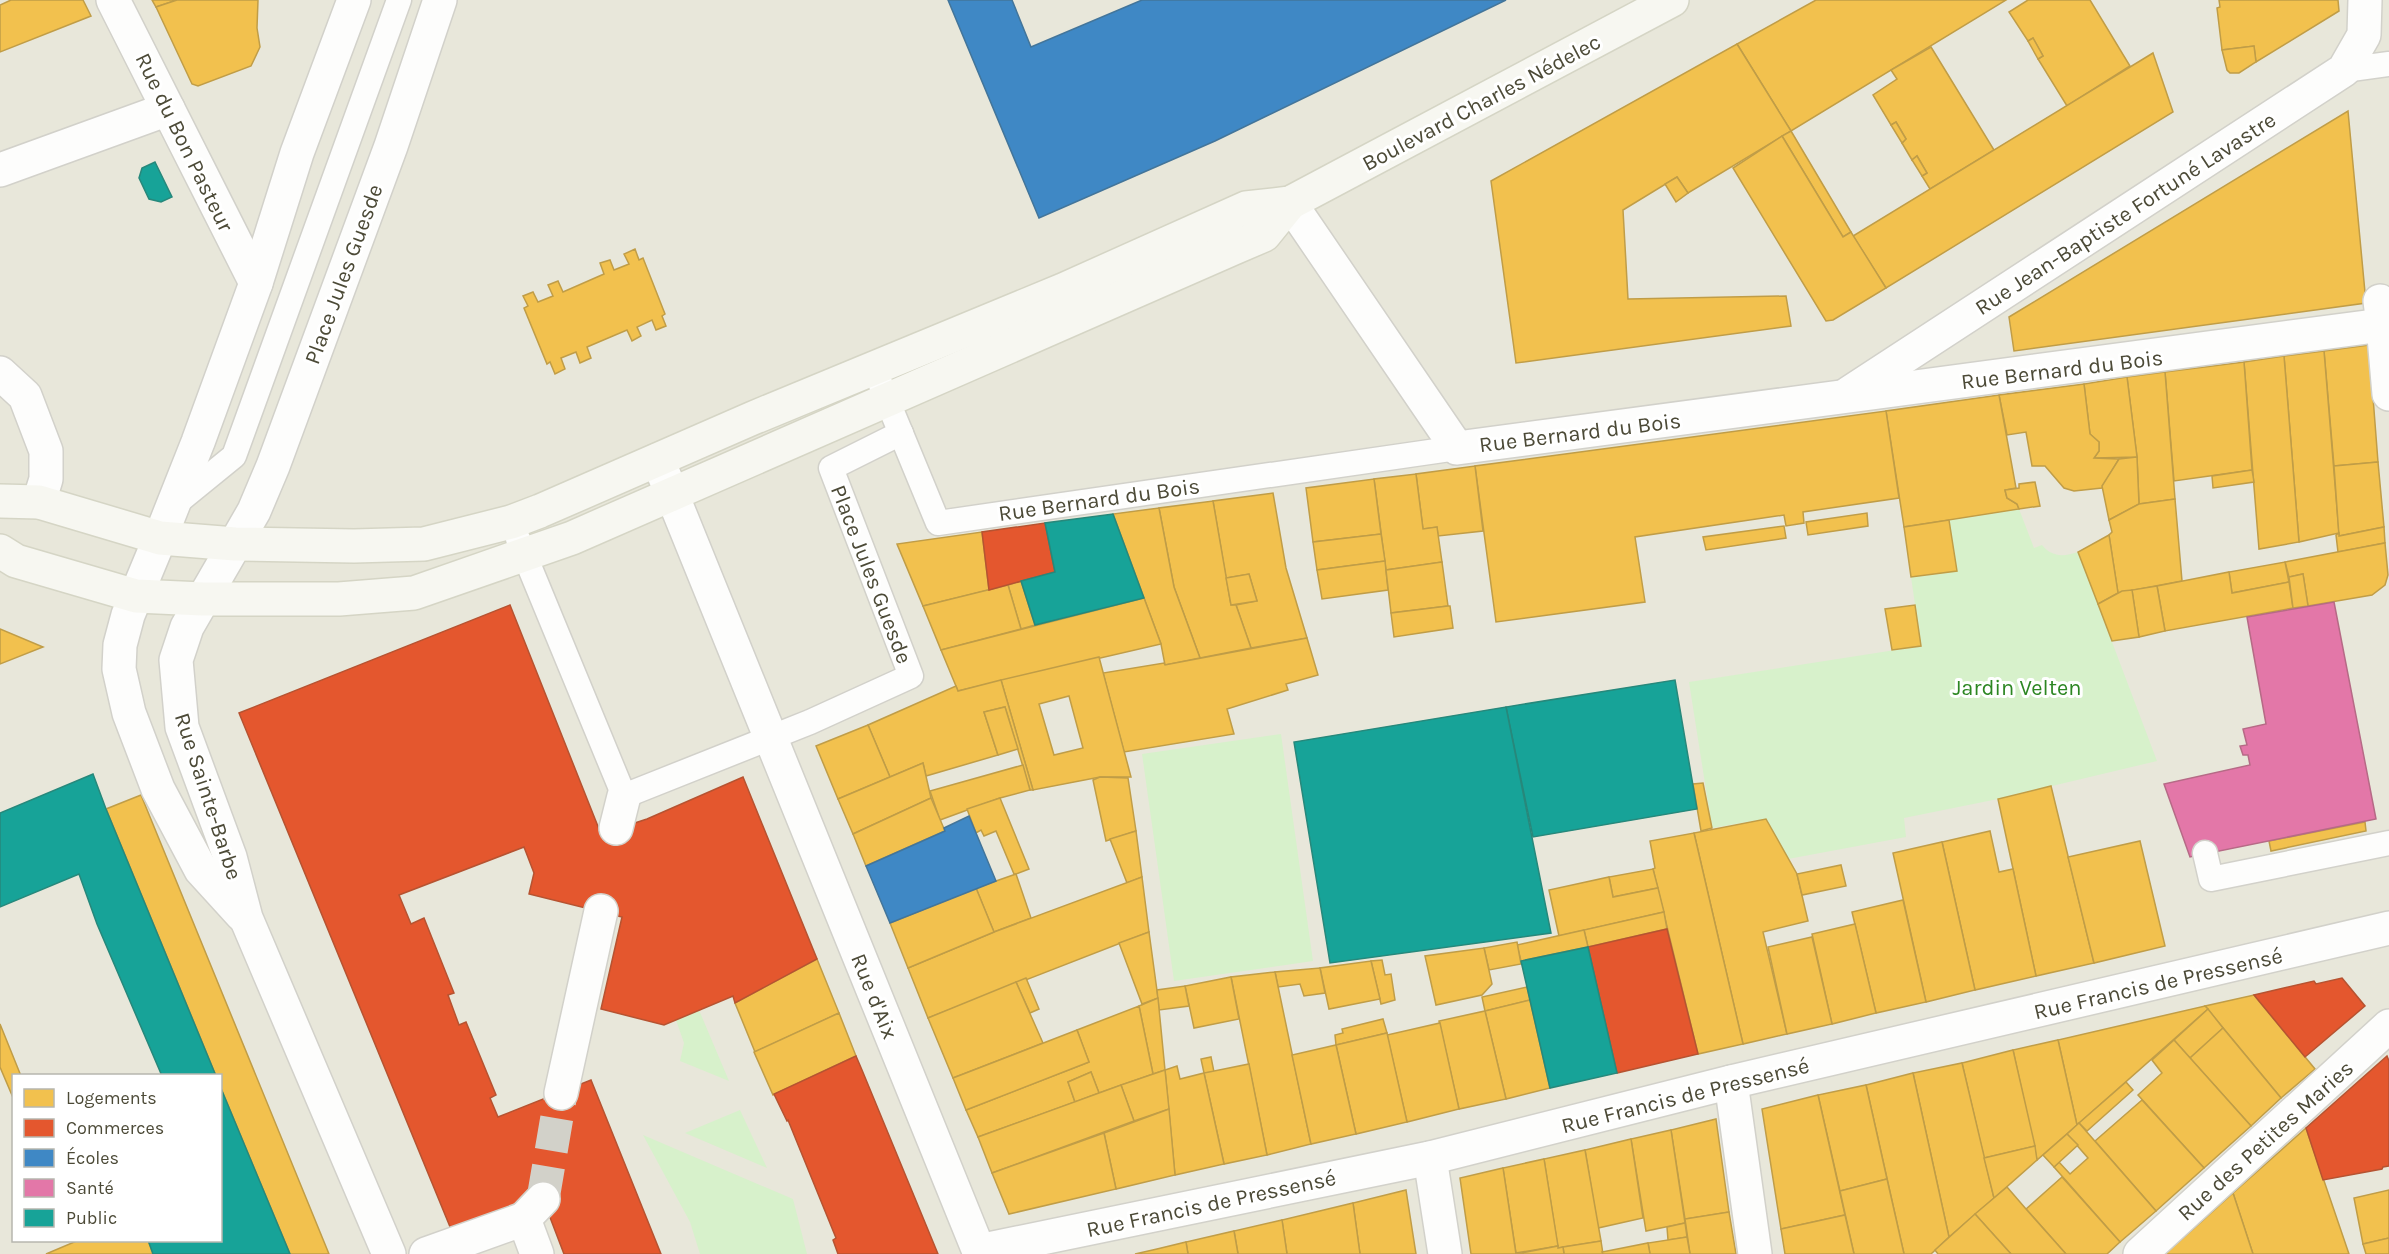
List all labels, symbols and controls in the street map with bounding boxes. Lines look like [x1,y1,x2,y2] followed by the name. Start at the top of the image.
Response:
[1358,29,1605,177] street label: Boulevard Charles Nédelec
[130,49,239,236] street label: Rue du Bon Pasteur
[1970,107,2281,321] street label: Rue Jean-Baptiste Fortuné Lavastre
[299,181,389,368] street label: Place Jules Guesde
[1960,345,2165,395] street label: Rue Bernard du Bois
[1478,408,1683,458] street label: Rue Bernard du Bois
[997,473,1202,527] street label: Rue Bernard du Bois
[825,481,917,667] street label: Place Jules Guesde
[1952,675,2082,701] park label: Jardin Velten
[169,710,247,883] street label: Rue Sainte-Barbe
[2031,943,2285,1025] street label: Rue Francis de Pressensé
[845,950,903,1043] street label: Rue d'Aix
[1559,1053,1812,1139] street label: Rue Francis de Pressensé
[2173,1055,2359,1226] street label: Rue des Petites Maries
[12,1074,222,1242] legend
[66,1087,157,1109] text: Logements
[66,1117,164,1139] text: Commerces
[66,1146,119,1169] text: Écoles
[1084,1165,1338,1243] street label: Rue Francis de Pressensé
[66,1177,114,1199] text: Santé
[66,1207,117,1229] text: Public

